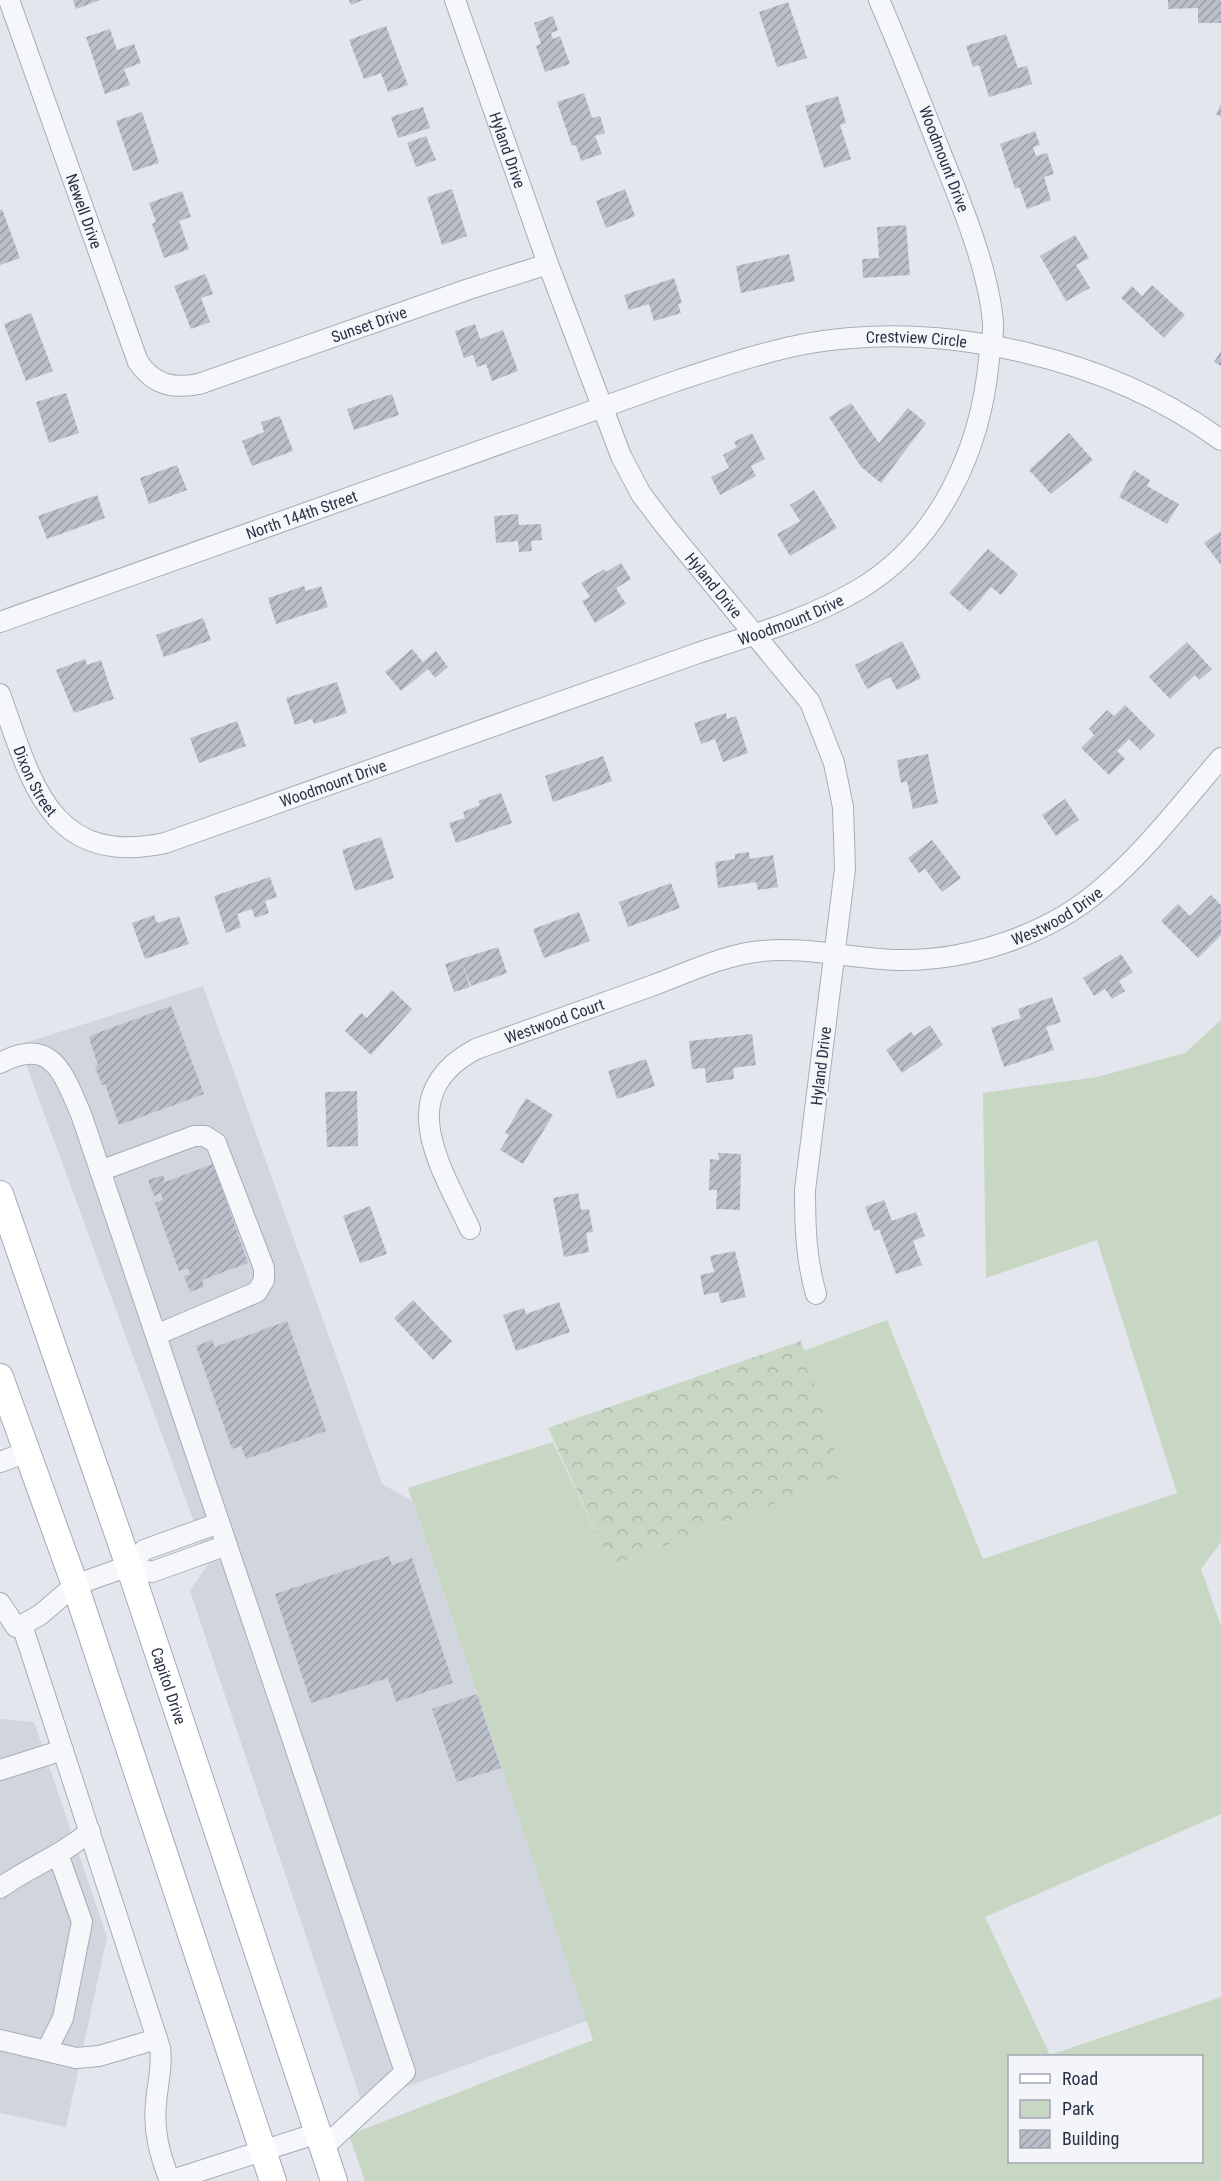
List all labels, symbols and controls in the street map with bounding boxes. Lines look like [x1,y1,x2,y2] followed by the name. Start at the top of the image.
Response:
[915,103,973,215] street label: Woodmount Drive
[486,109,530,190] street label: Hyland Drive
[62,171,106,251] street label: Newell Drive
[329,302,409,346] street label: Sunset Drive
[865,327,968,351] street label: Crestview Circle
[243,486,360,543] street label: North 144th Street
[681,549,746,622] street label: Hyland Drive
[735,590,847,649] street label: Woodmount Drive
[10,743,61,820] street label: Dixon Street
[277,755,389,811] street label: Woodmount Drive
[1009,883,1106,949] street label: Westwood Drive
[502,994,607,1047] street label: Westwood Court
[807,1026,835,1106] street label: Hyland Drive
[147,1645,191,1727] street label: Capitol Drive
[1008,2055,1203,2163] legend
[1062,2068,1098,2089] text: Road
[1062,2098,1094,2119] text: Park
[1062,2128,1119,2149] text: Building

